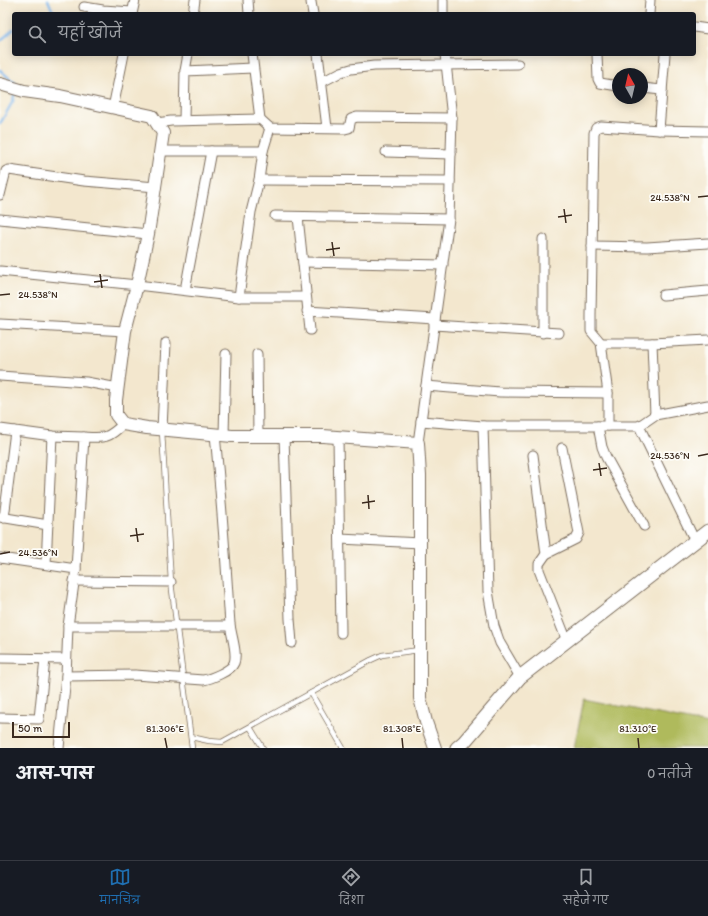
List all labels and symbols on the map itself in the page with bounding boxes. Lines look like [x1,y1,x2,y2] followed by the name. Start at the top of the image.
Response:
[612,68,648,104] north arrow
[650,191,690,204] text: 24.538°N
[18,288,58,301] text: 24.538°N
[650,449,690,462] text: 24.536°N
[18,546,58,559] text: 24.536°N
[12,720,70,739] scale bar
[146,722,184,735] text: 81.306°E
[383,722,422,735] text: 81.308°E
[619,722,657,735] text: 81.310°E

